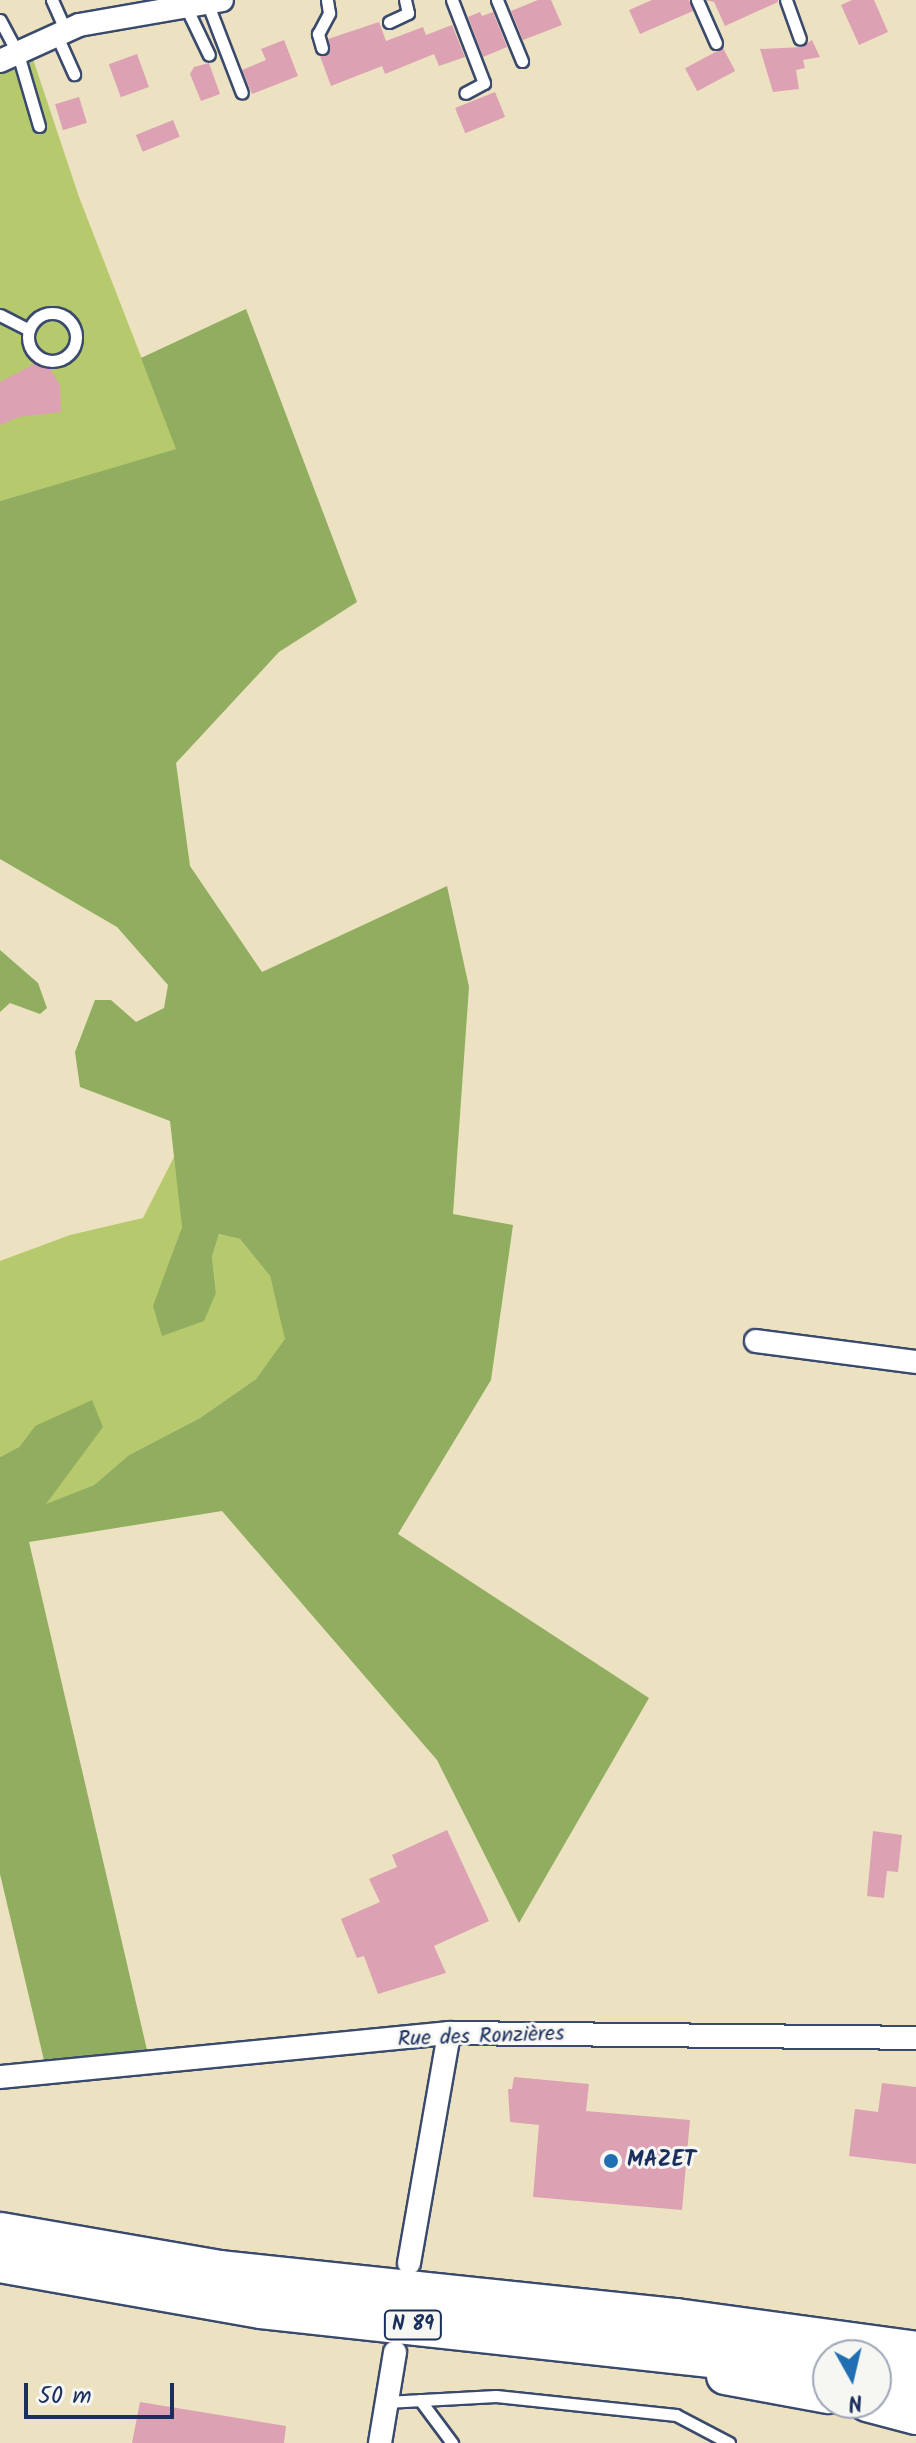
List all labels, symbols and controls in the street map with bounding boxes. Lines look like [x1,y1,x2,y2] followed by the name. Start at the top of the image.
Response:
[397,2021,565,2053] street label: Rue des Ronzières
[627,2148,696,2174] place label: MAZET
[602,2152,620,2170] marker: MAZET
[383,2309,443,2341] road number: N 89
[812,2339,892,2419] north arrow
[28,2367,178,2417] scale bar
[38,2377,92,2416] text: 50 m
[846,2383,864,2420] text: N

